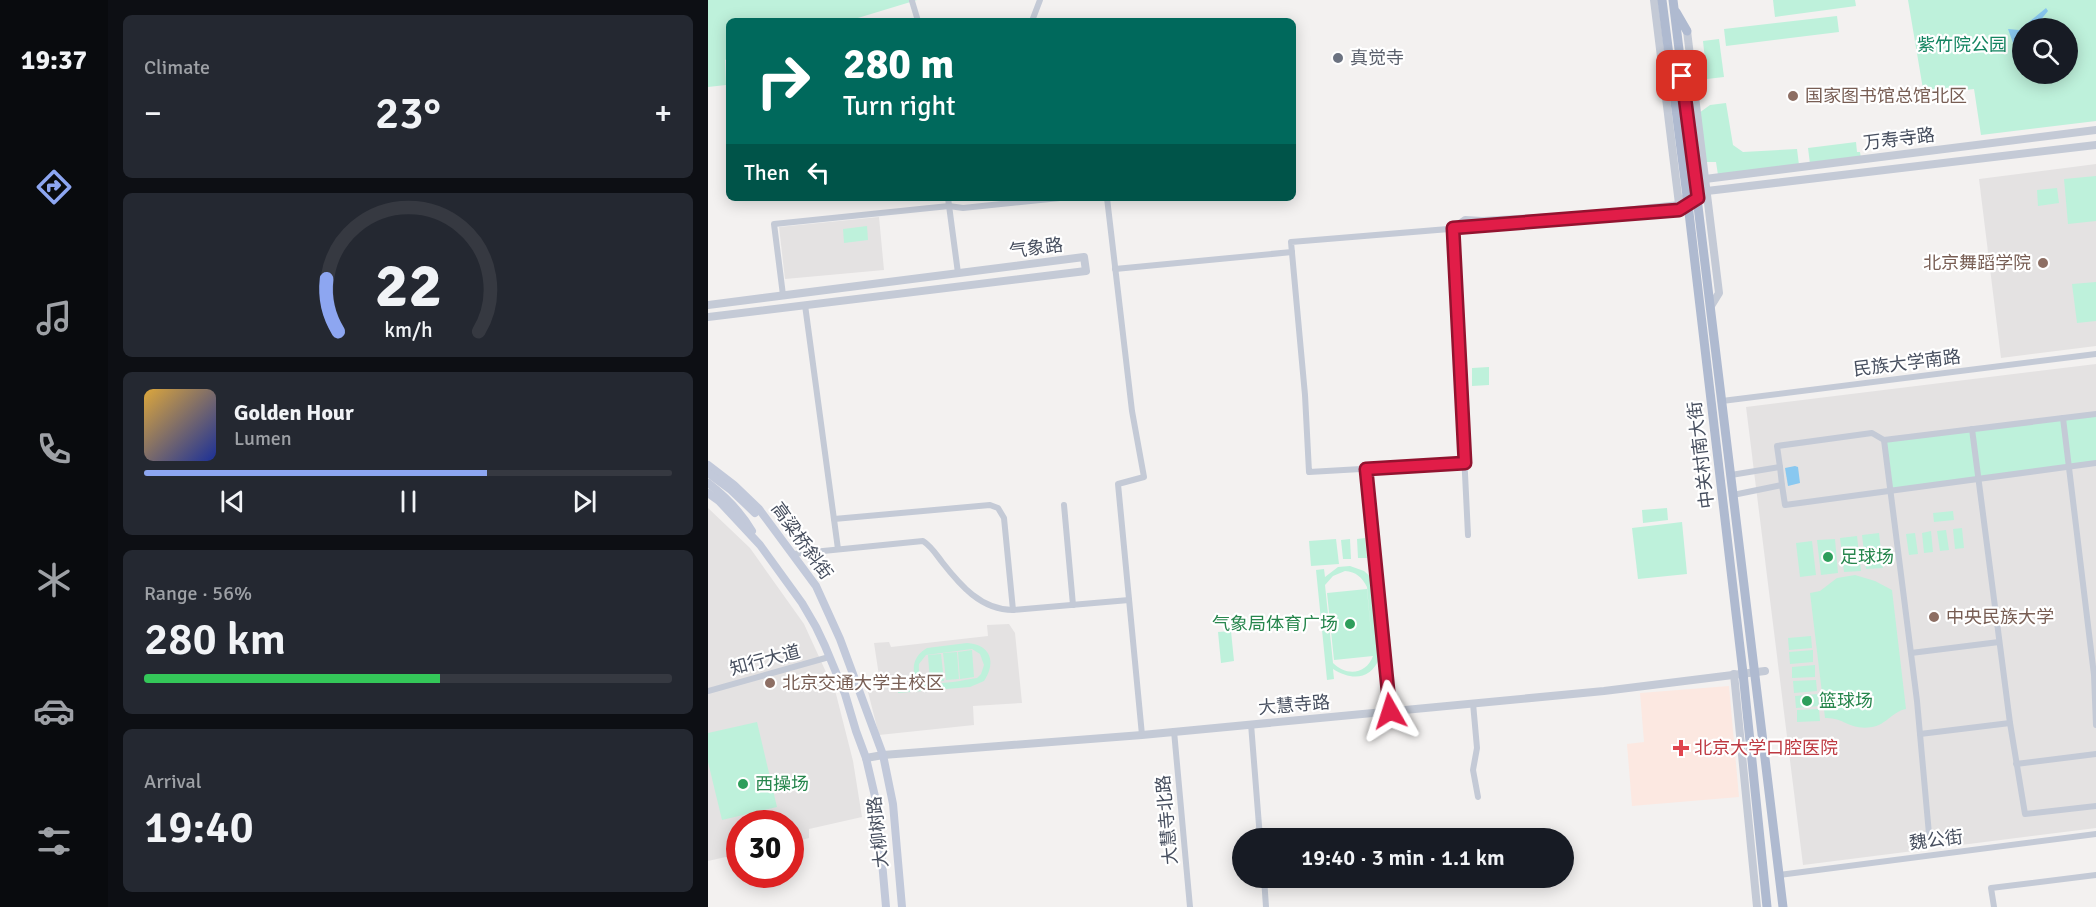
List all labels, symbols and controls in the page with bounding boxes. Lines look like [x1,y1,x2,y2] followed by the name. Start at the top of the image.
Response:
[2012,18,2078,84] map controls
[2012,18,2078,84] button: search
[1917,34,2007,56] park label: 紫竹院公园
[843,39,954,90] text: 280 m
[744,42,822,120] icon: right
[21,44,87,77] text: 19:37
[1350,47,1404,69] place label: 真觉寺
[1656,50,1707,101] pin
[1331,51,1345,65] marker: 真觉寺
[144,55,210,80] text: Climate
[1665,59,1698,92] icon: arrive
[1805,85,1967,107] place label: 国家图书馆总馆北区
[375,86,441,141] text: 23°
[1786,89,1800,103] marker: 国家图书馆总馆北区
[843,90,956,123] text: Turn right
[144,93,162,134] text: −
[654,93,672,134] text: +
[1862,124,1936,154] street label: 万寿寺路
[802,156,835,189] icon: left
[744,159,790,186] text: Then
[33,166,75,208] icon: directions
[1008,234,1064,262] street label: 气象路
[374,247,442,324] text: 22
[1923,252,2031,274] place label: 北京舞蹈学院
[2036,256,2050,270] marker: 北京舞蹈学院
[33,297,75,339] icon: music
[384,318,432,344] text: km/h
[1852,346,1962,380] street label: 民族大学南路
[234,399,354,426] text: Golden Hour
[1684,400,1718,510] street label: 中关村南大街
[234,426,292,451] text: Lumen
[33,428,75,470] icon: phone
[216,485,249,518] icon: previous
[392,485,425,518] icon: pause
[568,485,601,518] icon: next
[767,498,837,584] street label: 高粱桥斜街
[1840,546,1894,568] place label: 足球场
[1821,550,1835,564] marker: 足球场
[33,559,75,601] icon: climate
[144,581,252,606] text: Range · 56%
[1946,606,2054,628] place label: 中央民族大学
[1927,610,1941,624] marker: 中央民族大学
[144,612,286,667] text: 280 km
[1212,613,1338,635] place label: 气象局体育广场
[1343,617,1357,631] marker: 气象局体育广场
[727,640,803,680] street label: 知行大道
[782,672,944,694] place label: 北京交通大学主校区
[763,676,777,690] marker: 北京交通大学主校区
[1358,679,1422,743] position arrow
[33,690,75,732] icon: car
[1819,690,1873,712] place label: 篮球场
[1257,691,1331,719] street label: 大慧寺路
[1800,694,1814,708] marker: 篮球场
[1694,737,1838,759] place label: 北京大学口腔医院
[1672,739,1690,757] marker: 北京大学口腔医院
[144,769,202,794] text: Arrival
[755,773,809,795] place label: 西操场
[1152,774,1182,866] street label: 大慧寺北路
[736,777,750,791] marker: 西操场
[863,795,893,869] street label: 大柳树路
[144,800,254,855] text: 19:40
[726,810,804,888] speed limit sign: 30
[33,820,75,862] icon: filters
[1908,826,1964,854] street label: 魏公街
[1301,844,1505,871] text: 19:40 · 3 min · 1.1 km

